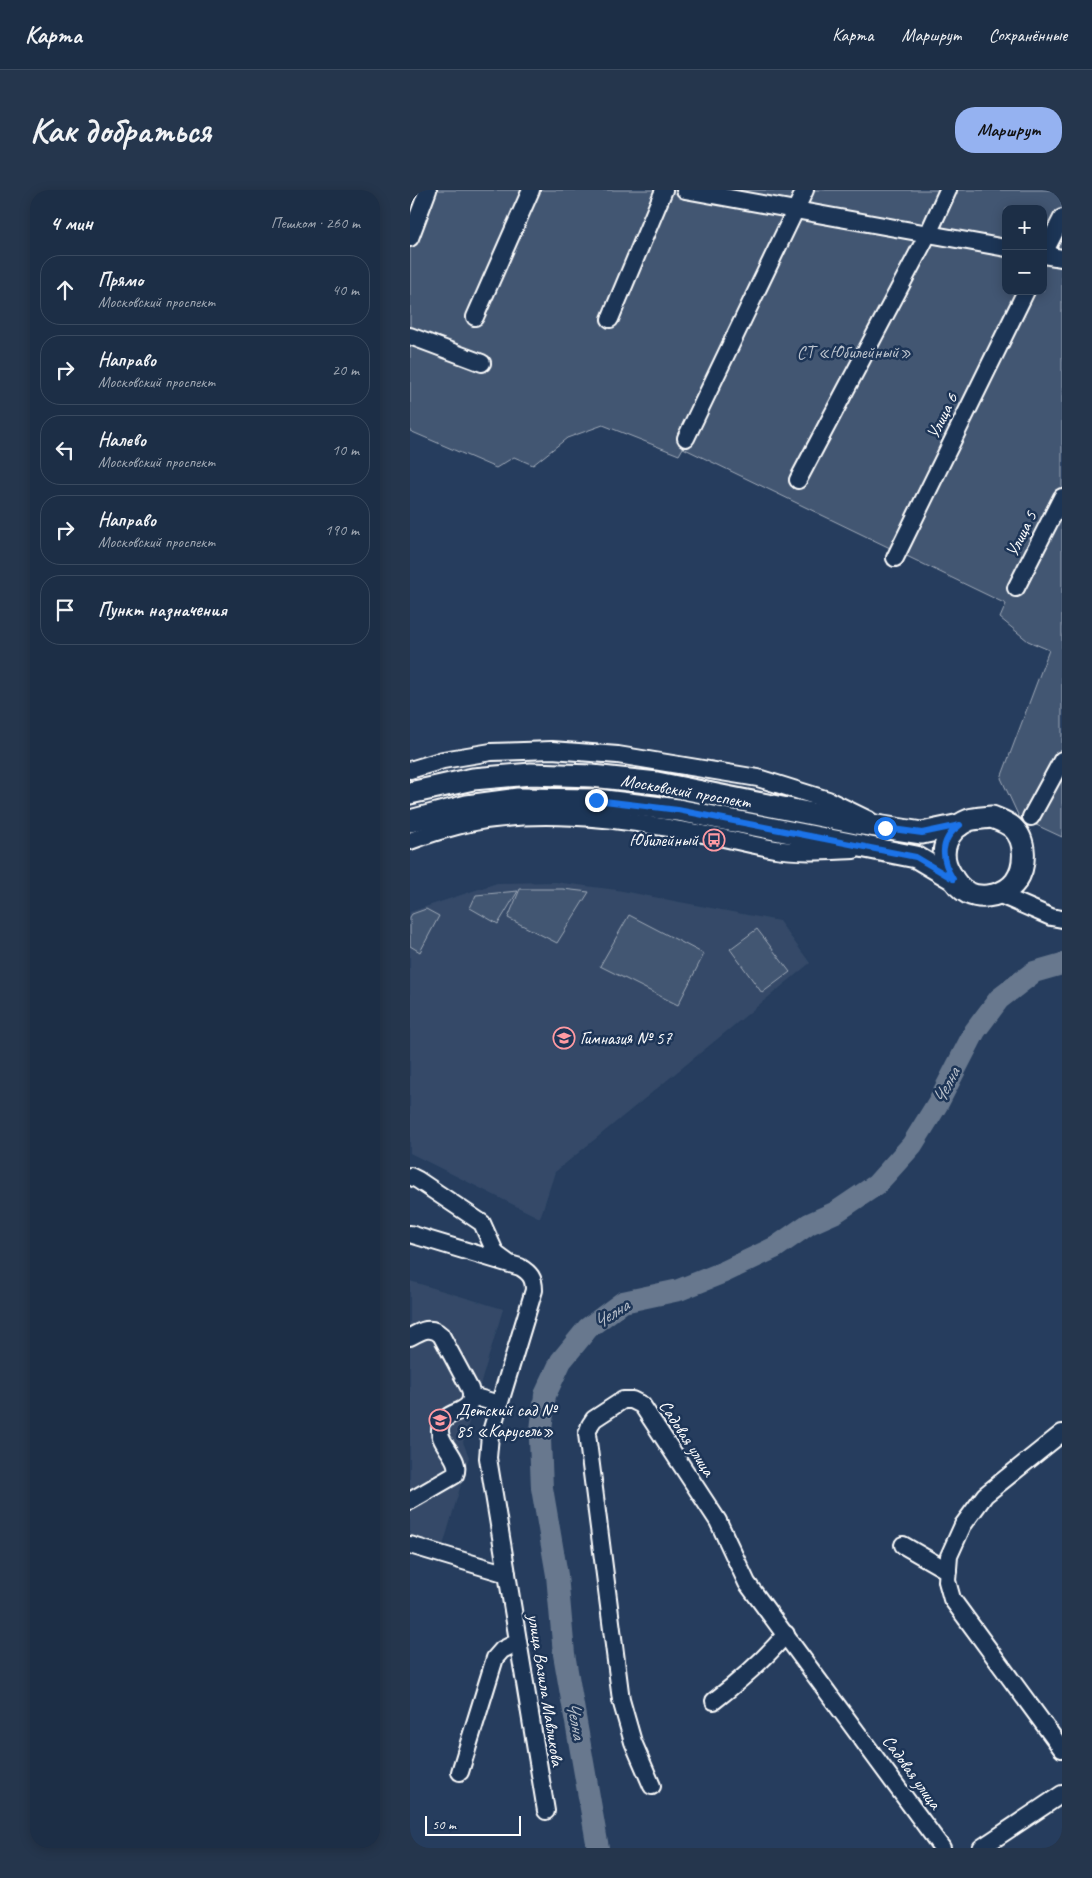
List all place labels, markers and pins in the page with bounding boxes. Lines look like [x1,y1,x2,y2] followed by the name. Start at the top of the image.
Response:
[702,828,726,852] bus stop icon: Юбилейный
[629,829,699,851] place label: Юбилейный
[552,1026,576,1050] school or university icon: Гимназия № 57
[580,1027,673,1049] place label: Гимназия № 57
[456,1399,559,1442] place label: Детский сад № 85 «Карусель»
[428,1408,452,1432] school or university icon: Детский сад № 85 «Карусель»

